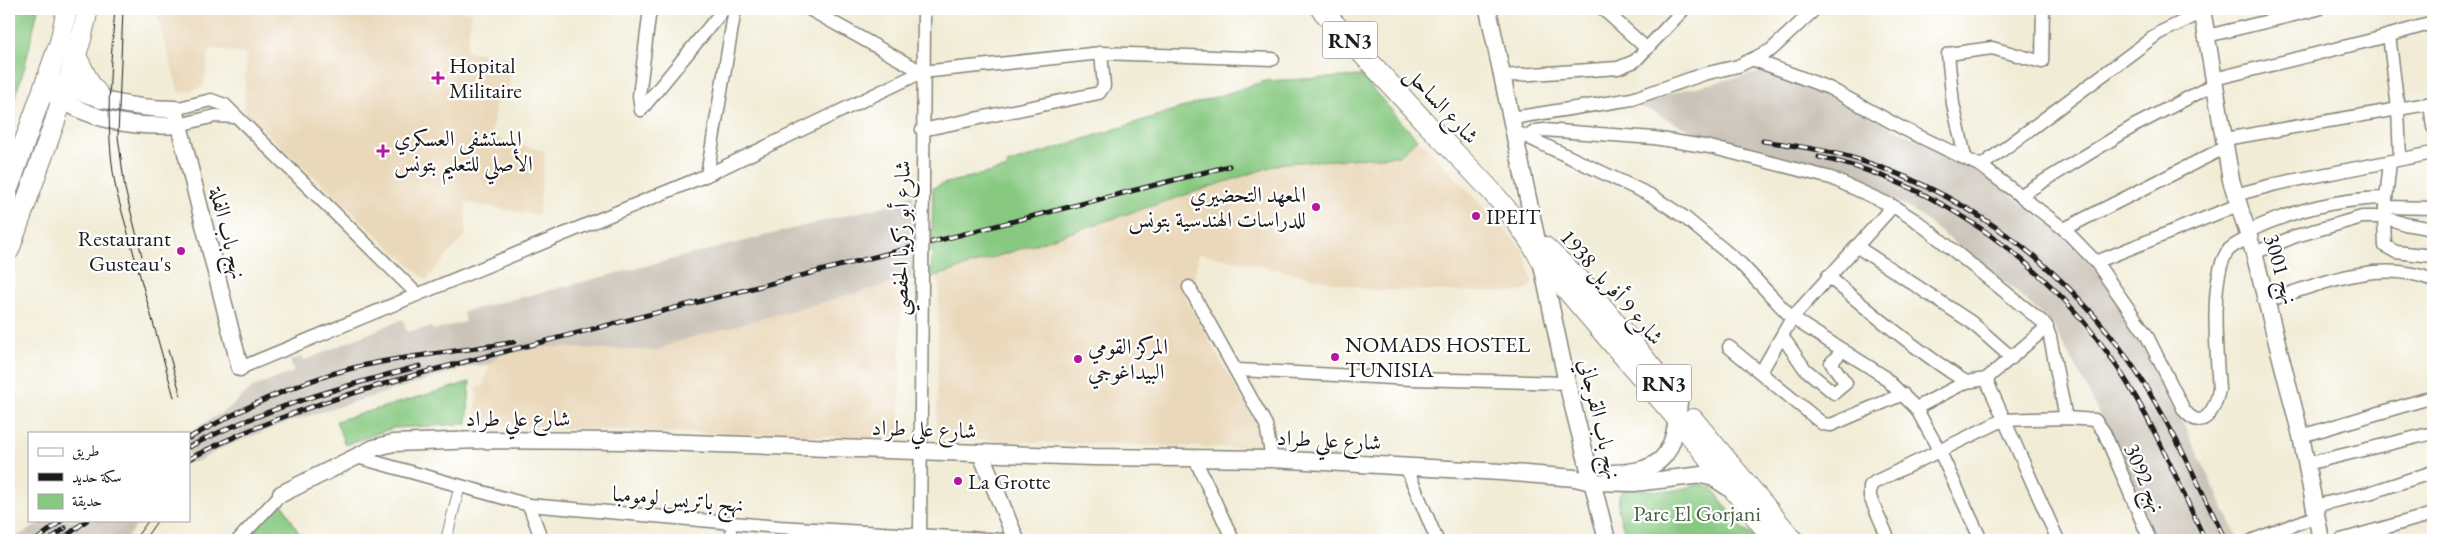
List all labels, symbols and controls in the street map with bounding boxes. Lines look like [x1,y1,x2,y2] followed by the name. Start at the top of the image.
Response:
[1322,22,1378,58] road number: RN3
[449,51,522,105] place label: Hopital Militaire
[1396,60,1485,153] street label: شارع الساحل
[431,71,445,85] marker: Hopital Militaire
[394,124,533,185] place label: المستشفى العسكري الأصلي للتعليم بتونس
[376,144,390,158] marker: المستشفى العسكري الأصلي للتعليم بتونس
[884,160,923,316] street label: شارع أبو زكريا الحفصي
[1128,180,1306,235] place label: المعهد التحضيري للدراسات الهندسية بتونس
[197,183,253,283] street label: نهج باب الفلة
[1310,201,1322,213] marker: المعهد التحضيري للدراسات الهندسية بتونس
[1486,202,1541,231] place label: IPEIT
[1470,210,1482,222] marker: IPEIT
[1551,222,1671,354] street label: شارع 9 أفريل 1938
[78,224,171,278] place label: Restaurant Gusteau's
[2252,230,2305,309] street label: نهج 3001
[175,245,187,257] marker: Restaurant Gusteau's
[1345,330,1530,384] place label: NOMADS HOSTEL TUNISIA
[1088,332,1168,390] place label: المركز القومي البيداغوجي
[1329,351,1341,363] marker: NOMADS HOSTEL TUNISIA
[1072,353,1084,365] marker: المركز القومي البيداغوجي
[1567,356,1628,483] street label: نهج باب القرجاني
[1636,364,1692,402] road number: RN3
[466,404,570,440] street label: شارع علي طراد
[871,413,977,452] street label: شارع علي طراد
[1276,423,1382,464] street label: شارع علي طراد
[28,432,190,522] legend
[2113,439,2172,519] street label: نهج 3092
[72,441,99,461] text: طريق
[72,467,121,486] text: سكة حديد
[968,467,1051,496] place label: La Grotte
[952,475,964,487] marker: La Grotte
[611,479,745,524] street label: نهج باتريس لومومبا
[72,491,102,510] text: حديقة
[1633,499,1761,528] park label: Parc El Gorjani

